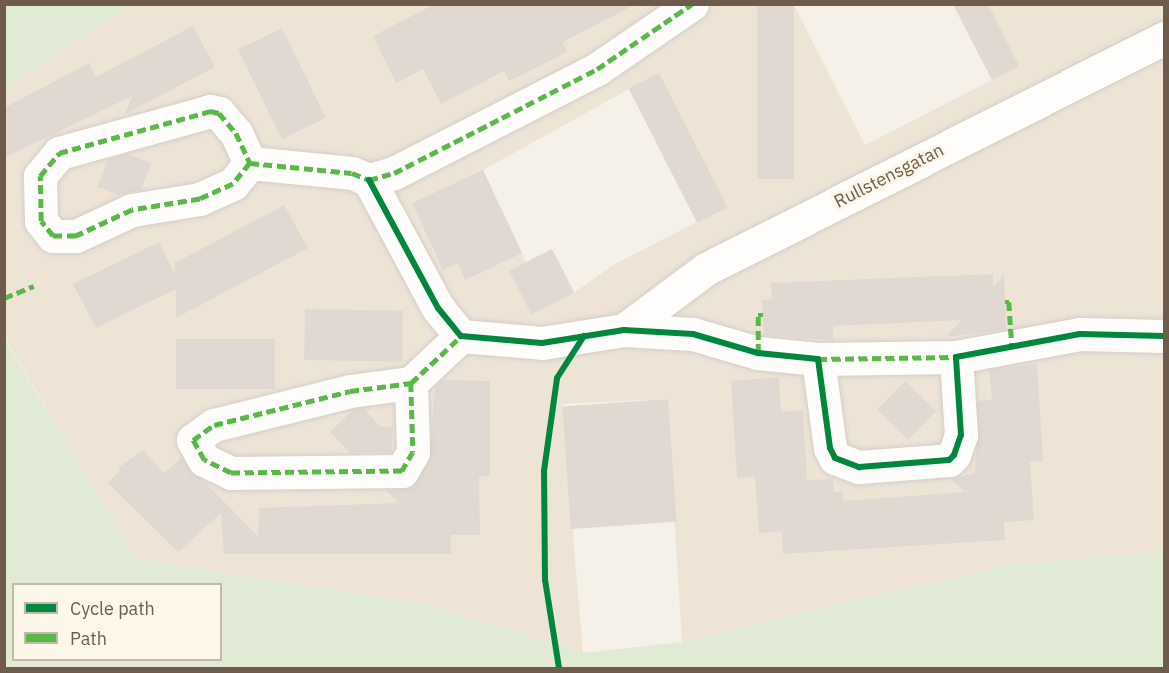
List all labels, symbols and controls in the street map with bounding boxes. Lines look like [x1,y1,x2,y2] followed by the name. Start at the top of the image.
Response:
[831,139,947,213] street label: Rullstensgatan
[12,583,222,661] legend
[70,597,155,620] text: Cycle path
[70,627,107,650] text: Path

